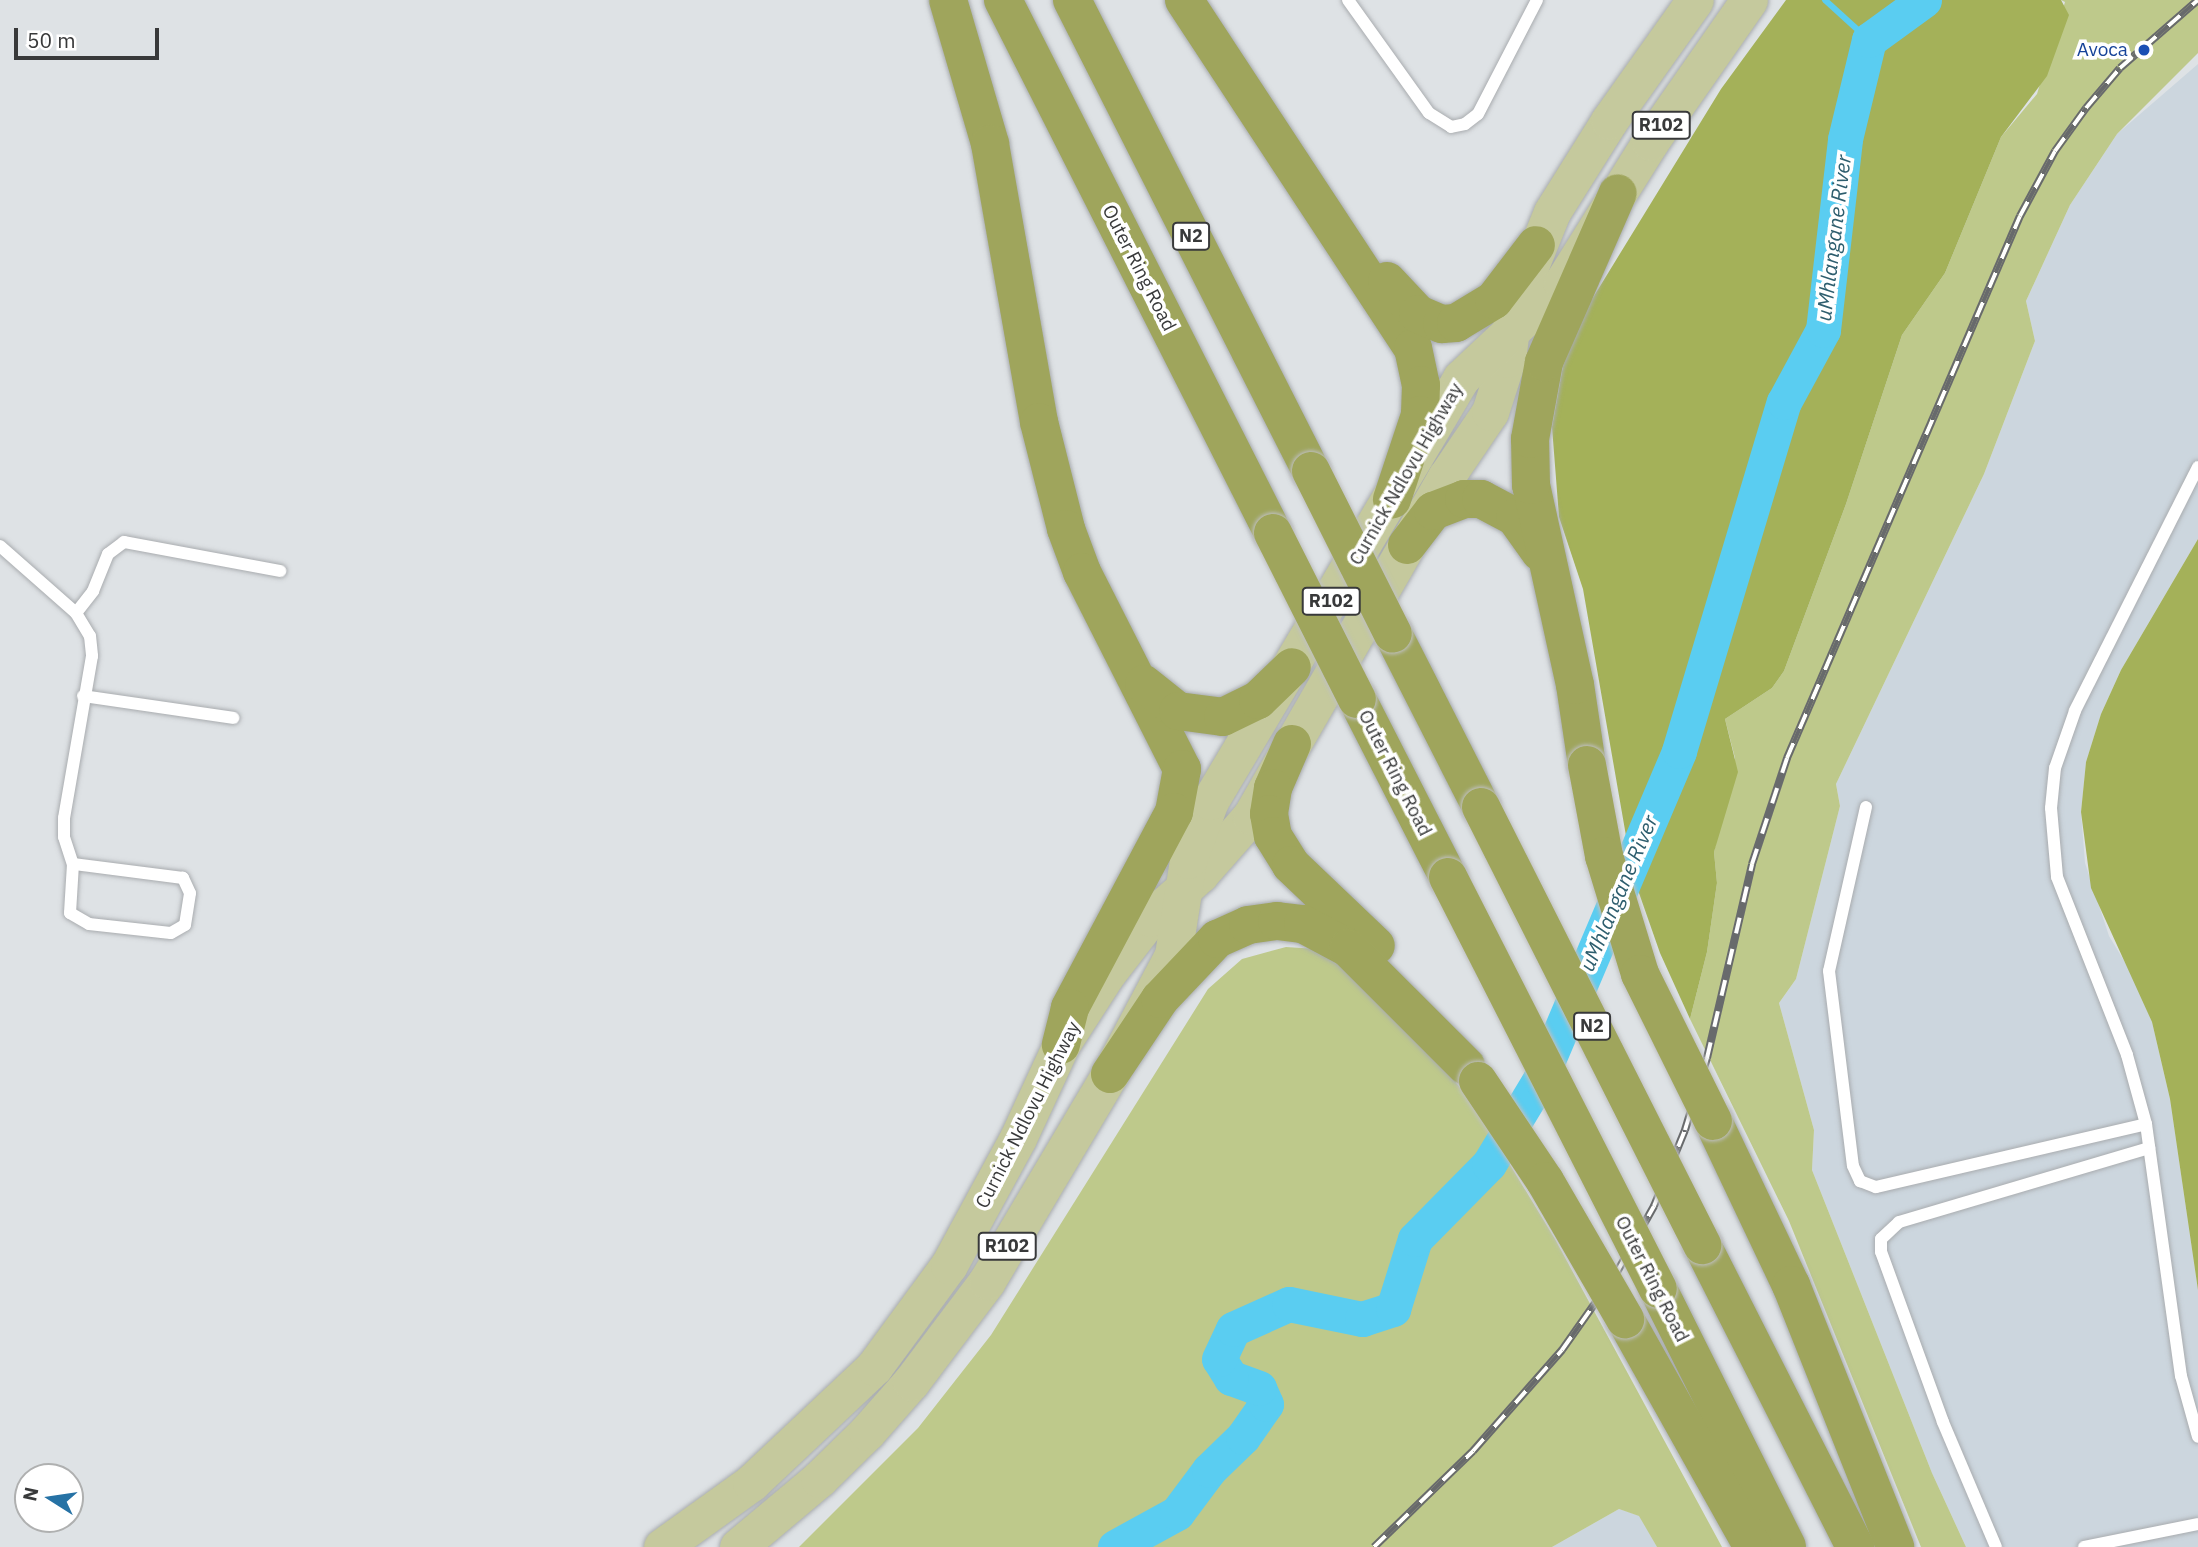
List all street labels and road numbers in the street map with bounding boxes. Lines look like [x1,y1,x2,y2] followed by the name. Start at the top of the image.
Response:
[1631,110,1691,140] road number: R102
[1097,201,1181,335] street label: Outer Ring Road
[1172,222,1210,250] road number: N2
[1344,379,1468,569] street label: Curnick Ndlovu Highway
[1301,586,1361,616] road number: R102
[1353,706,1437,840] street label: Outer Ring Road
[1573,1012,1611,1041] road number: N2
[971,1018,1085,1212] street label: Curnick Ndlovu Highway
[1610,1212,1694,1346] street label: Outer Ring Road
[977,1232,1037,1260] road number: R102

